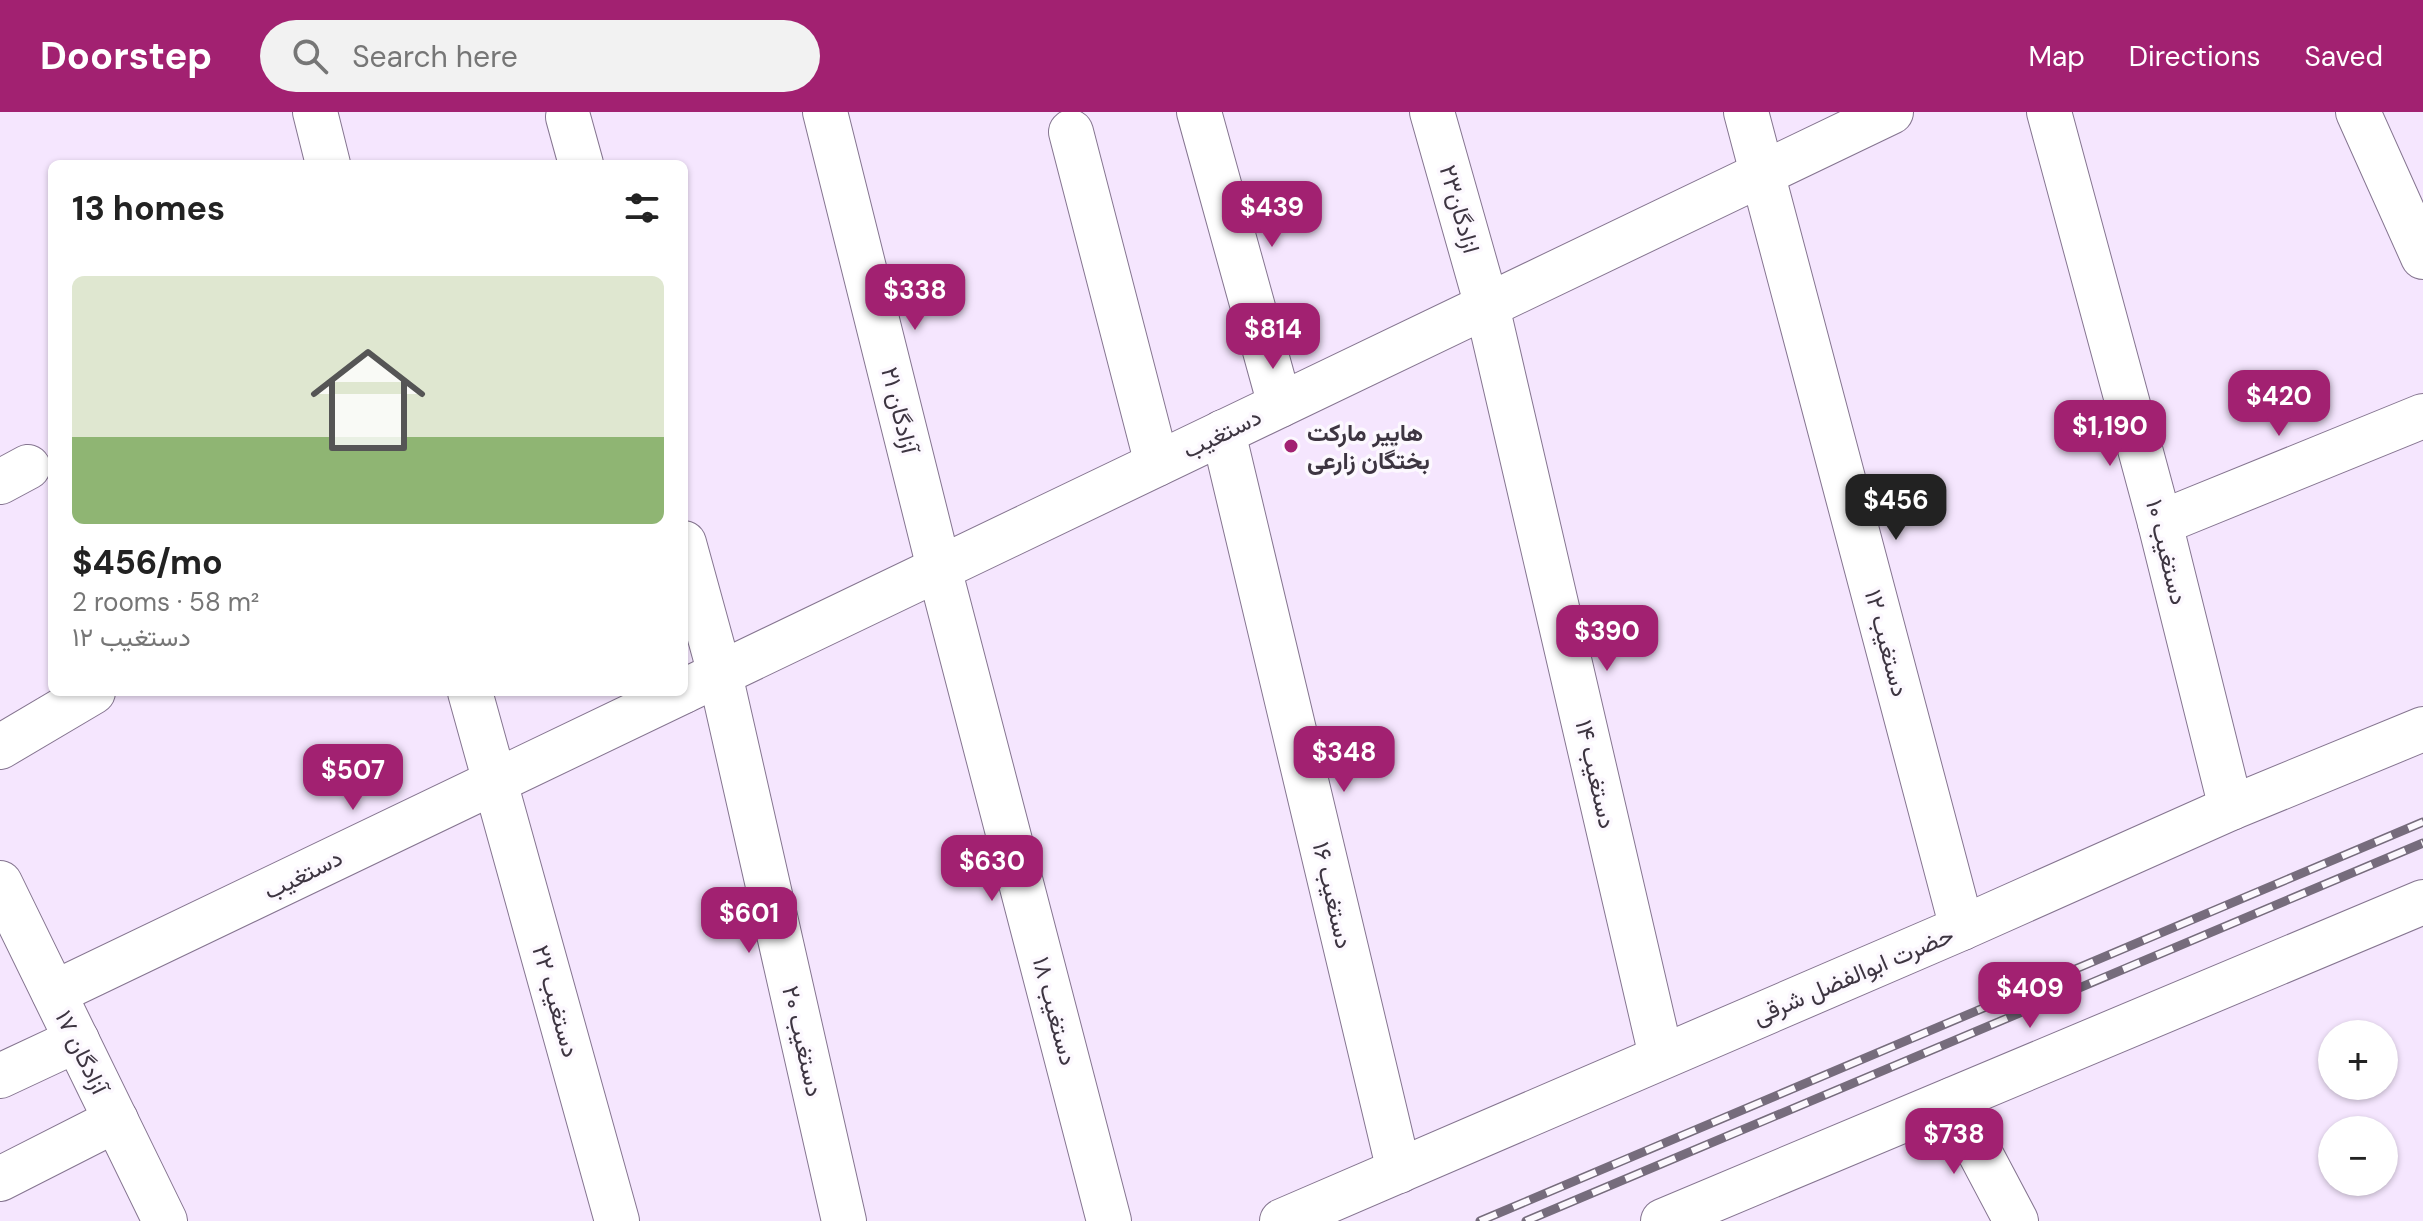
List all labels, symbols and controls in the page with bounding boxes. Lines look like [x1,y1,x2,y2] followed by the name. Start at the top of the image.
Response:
[260,20,820,92] search box
[40,31,212,81] text: Doorstep
[288,34,332,78] icon: search
[352,37,518,76] text: Search here
[2028,38,2085,75] text: Map
[2129,38,2261,75] text: Directions
[2305,38,2383,75] text: Saved
[1433,161,1487,257] street label: ۲۳ازادگان
[1225,181,1319,249] pin: $439
[72,186,225,231] text: 13 homes
[620,186,664,230] icon: filters
[1240,190,1304,224] text: $439
[868,264,962,332] pin: $338
[883,273,947,307] text: $338
[1226,303,1320,371] pin: $814
[1244,312,1302,346] text: $814
[296,328,440,472] icon: home
[874,364,926,459] street label: ۲۱ آزادگان
[2232,370,2326,438] pin: $420
[2246,379,2312,413] text: $420
[2045,400,2175,468] pin: $1,190
[1178,401,1266,465] street label: دستغیب
[2072,409,2148,443] text: $1,190
[1307,417,1430,476] place label: هاپیر مارکت بختگان زارعی
[1282,437,1300,455] marker: هاپیر مارکت بختگان زارعی
[1849,474,1943,542] pin: $456
[1863,483,1929,517] text: $456
[2139,496,2195,608] street label: دستغیب ۱۰
[72,540,223,585] text: $456/mo
[72,585,259,619] text: 2 rooms · 58 m²
[1858,586,1916,700] street label: دستغیب ۱۲
[1560,605,1654,673] pin: $390
[1574,614,1640,648] text: $390
[72,620,191,654] text: دستغیب ۱۲
[1568,717,1624,831] street label: دستغیب ۱۴
[1297,726,1391,794] pin: $348
[1312,735,1376,769] text: $348
[306,744,400,812] pin: $507
[321,753,385,787] text: $507
[945,835,1039,903] pin: $630
[1306,839,1360,951] street label: دستغیب ۱۶
[259,842,347,906] street label: دستغیب
[959,844,1025,878] text: $630
[702,887,796,955] pin: $601
[719,896,779,930] text: $601
[1748,919,1958,1031] street label: حضرت ابوالفضل شرقی
[525,941,587,1061] street label: دستغیب ۲۲
[1026,953,1084,1069] street label: دستغیب ۱۸
[1983,962,2077,1030] pin: $409
[1996,971,2064,1005] text: $409
[775,983,831,1099] street label: دستغیب ۲۰
[48,1005,117,1101] street label: ۱۷ آزادگان
[2318,1020,2398,1196] map controls
[2318,1020,2398,1100] button: +
[1907,1108,2001,1176] pin: $738
[2318,1116,2398,1196] button: −
[1923,1117,1985,1151] text: $738

